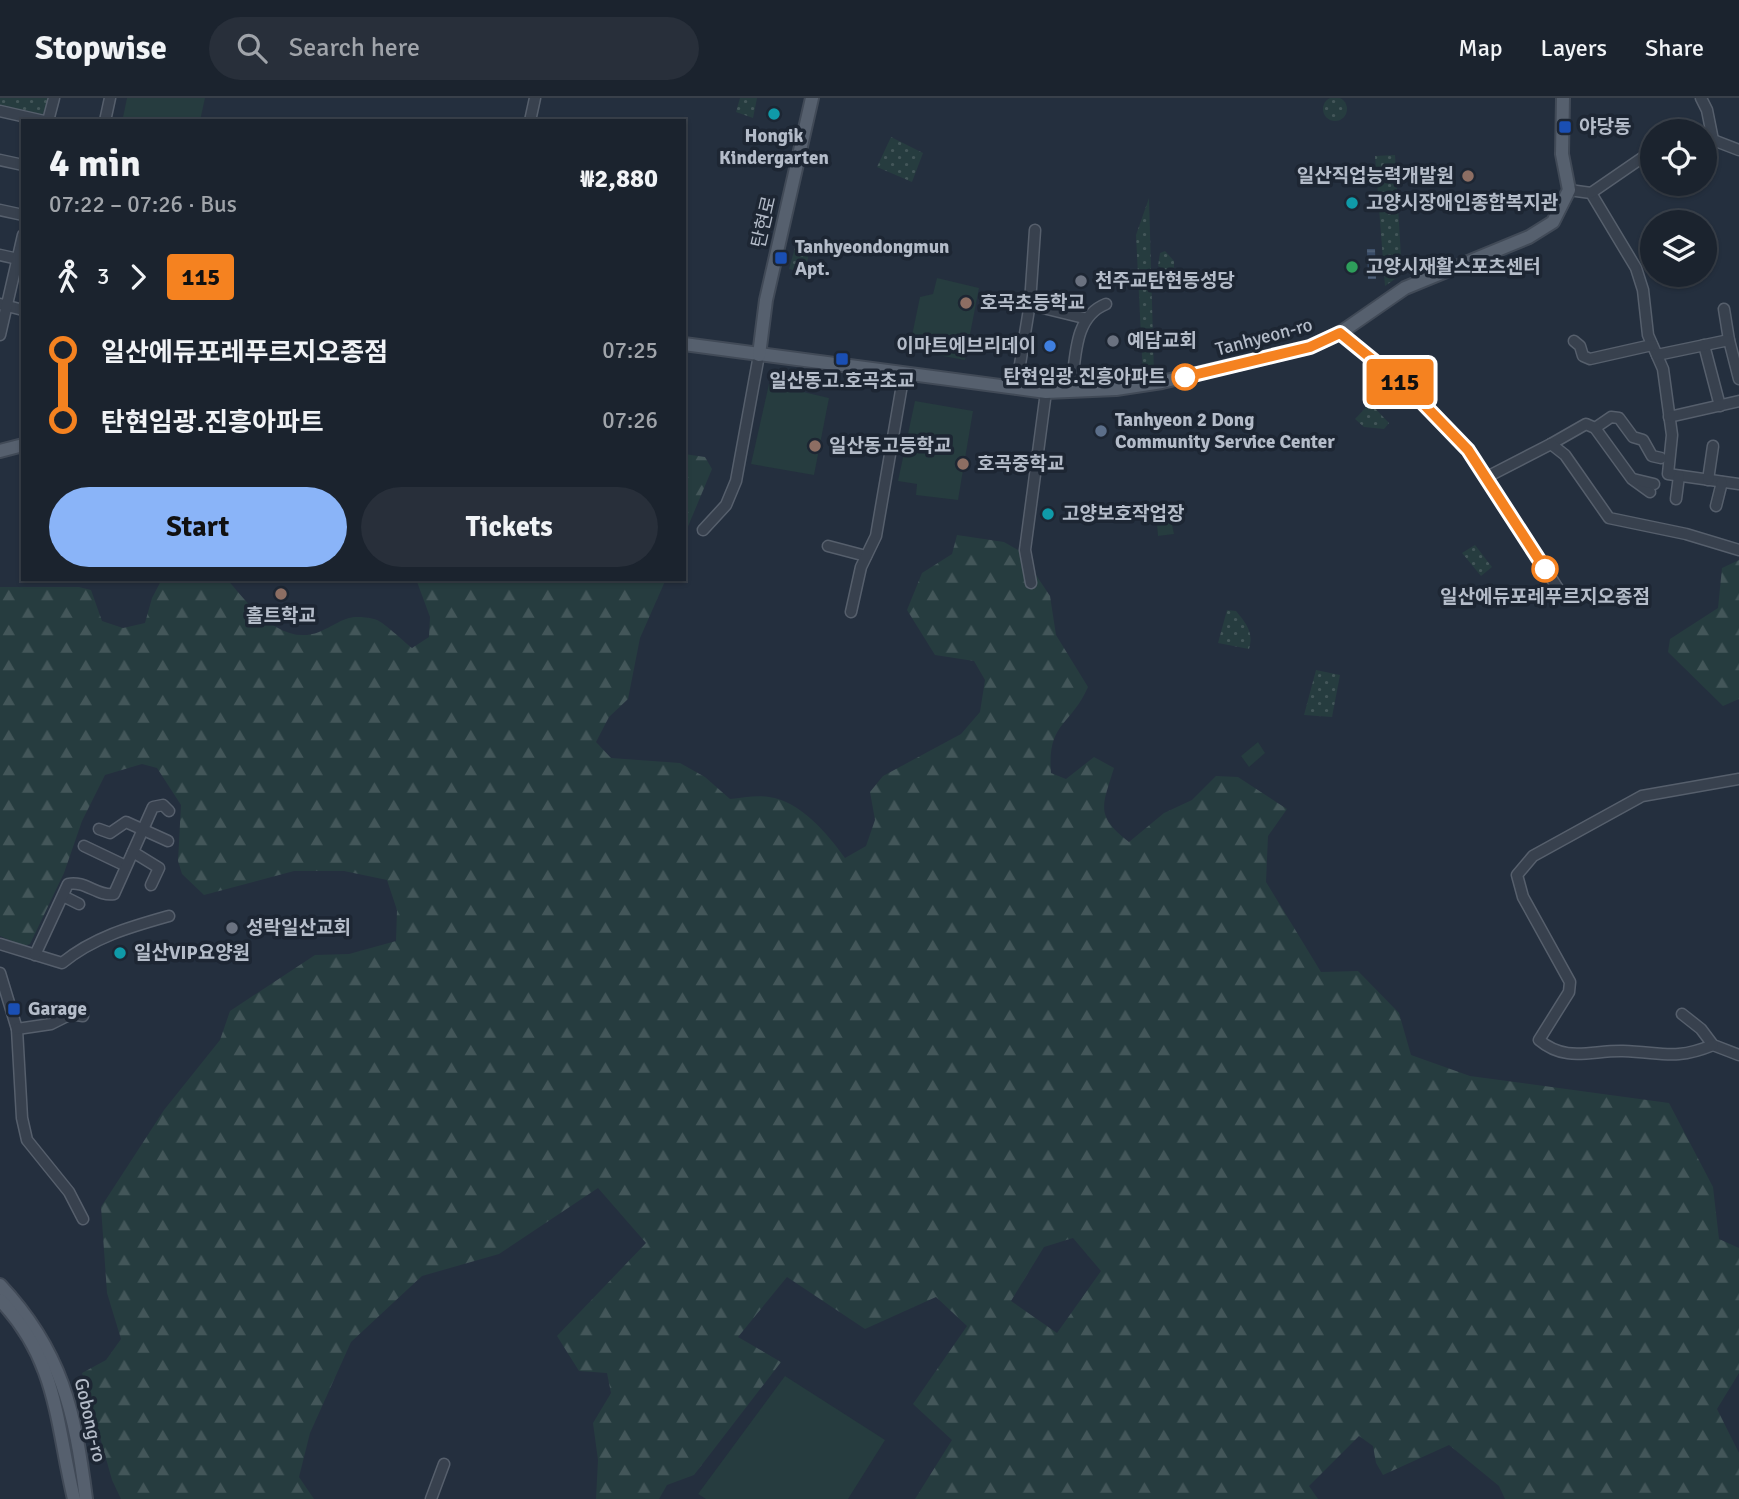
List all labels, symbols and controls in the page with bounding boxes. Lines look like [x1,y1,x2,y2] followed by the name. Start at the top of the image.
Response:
[209,17,699,80] search box
[35,28,167,69] text: Stopwise
[233,29,271,67] icon: search
[289,32,420,64] text: Search here
[1458,33,1503,63] text: Map
[1541,33,1607,63] text: Layers
[1645,33,1704,63] text: Share
[766,106,782,122] marker: Hongik Kindergarten
[1579,115,1631,139] place label: 야당동
[1557,119,1573,135] marker: 야당동
[1640,119,1717,287] map controls
[1640,119,1717,196] button: locate
[719,124,829,170] place label: Hongik Kindergarten
[49,140,141,187] text: 4 min
[580,163,658,195] text: ₩2,880
[1297,164,1454,188] place label: 일산직업능력개발원
[1460,168,1476,184] marker: 일산직업능력개발원
[49,190,237,219] text: 07:22 – 07:26 · Bus
[1366,191,1559,215] place label: 고양시장애인종합복지관
[746,194,782,250] street label: 탄현로
[1344,195,1360,211] marker: 고양시장애인종합복지관
[1640,210,1717,287] button: layers
[795,235,949,281] place label: Tanhyeondongmun Apt.
[773,250,789,266] marker: Tanhyeondongmun Apt.
[1366,255,1541,279] place label: 고양시재활스포츠센터
[49,258,87,296] icon: walk
[119,258,157,296] icon: forward
[1344,259,1360,275] marker: 고양시재활스포츠센터
[97,262,109,291] text: 3
[181,262,220,292] text: 115
[1095,269,1235,293] place label: 천주교탄현동성당
[1073,273,1089,289] marker: 천주교탄현동성당
[980,291,1085,315] place label: 호곡초등학교
[958,295,974,311] marker: 호곡초등학교
[1213,312,1315,361] street label: Tanhyeon-ro
[1127,329,1197,353] place label: 예담교회
[1105,333,1121,349] marker: 예담교회
[896,334,1036,358] place label: 이마트에브리데이
[602,336,658,365] text: 07:25
[101,337,388,369] text: 일산에듀포레푸르지오종점
[1042,338,1058,354] marker: 이마트에브리데이
[834,351,850,367] marker: 일산동고.호곡초교
[1360,359,1440,405] line badge: 115
[1172,364,1198,390] marker: 탄현임광.진흥아파트
[1003,365,1166,389] place label: 탄현임광.진흥아파트
[1381,367,1419,397] text: 115
[769,369,915,393] place label: 일산동고.호곡초교
[602,406,658,435] text: 07:26
[101,407,324,439] text: 탄현임광.진흥아파트
[1115,408,1335,454] place label: Tanhyeon 2 Dong Community Service Center
[1093,423,1109,439] marker: Tanhyeon 2 Dong Community Service Center
[829,434,951,458] place label: 일산동고등학교
[807,438,823,454] marker: 일산동고등학교
[977,452,1064,476] place label: 호곡중학교
[955,456,971,472] marker: 호곡중학교
[49,487,347,567] button: Start
[361,487,658,567] button: Tickets
[1062,502,1184,526] place label: 고양보호작업장
[1040,506,1056,522] marker: 고양보호작업장
[1532,556,1558,582] marker: 일산에듀포레푸르지오종점
[1440,585,1650,609] place label: 일산에듀포레푸르지오종점
[273,586,289,602] marker: 홀트학교
[246,604,316,628] place label: 홀트학교
[246,916,351,940] place label: 성락일산교회
[224,920,240,936] marker: 성락일산교회
[134,941,250,965] place label: 일산VIP요양원
[112,945,128,961] marker: 일산VIP요양원
[28,997,87,1021] place label: Garage
[6,1001,22,1017] marker: Garage
[69,1376,111,1464] street label: Gobong-ro

